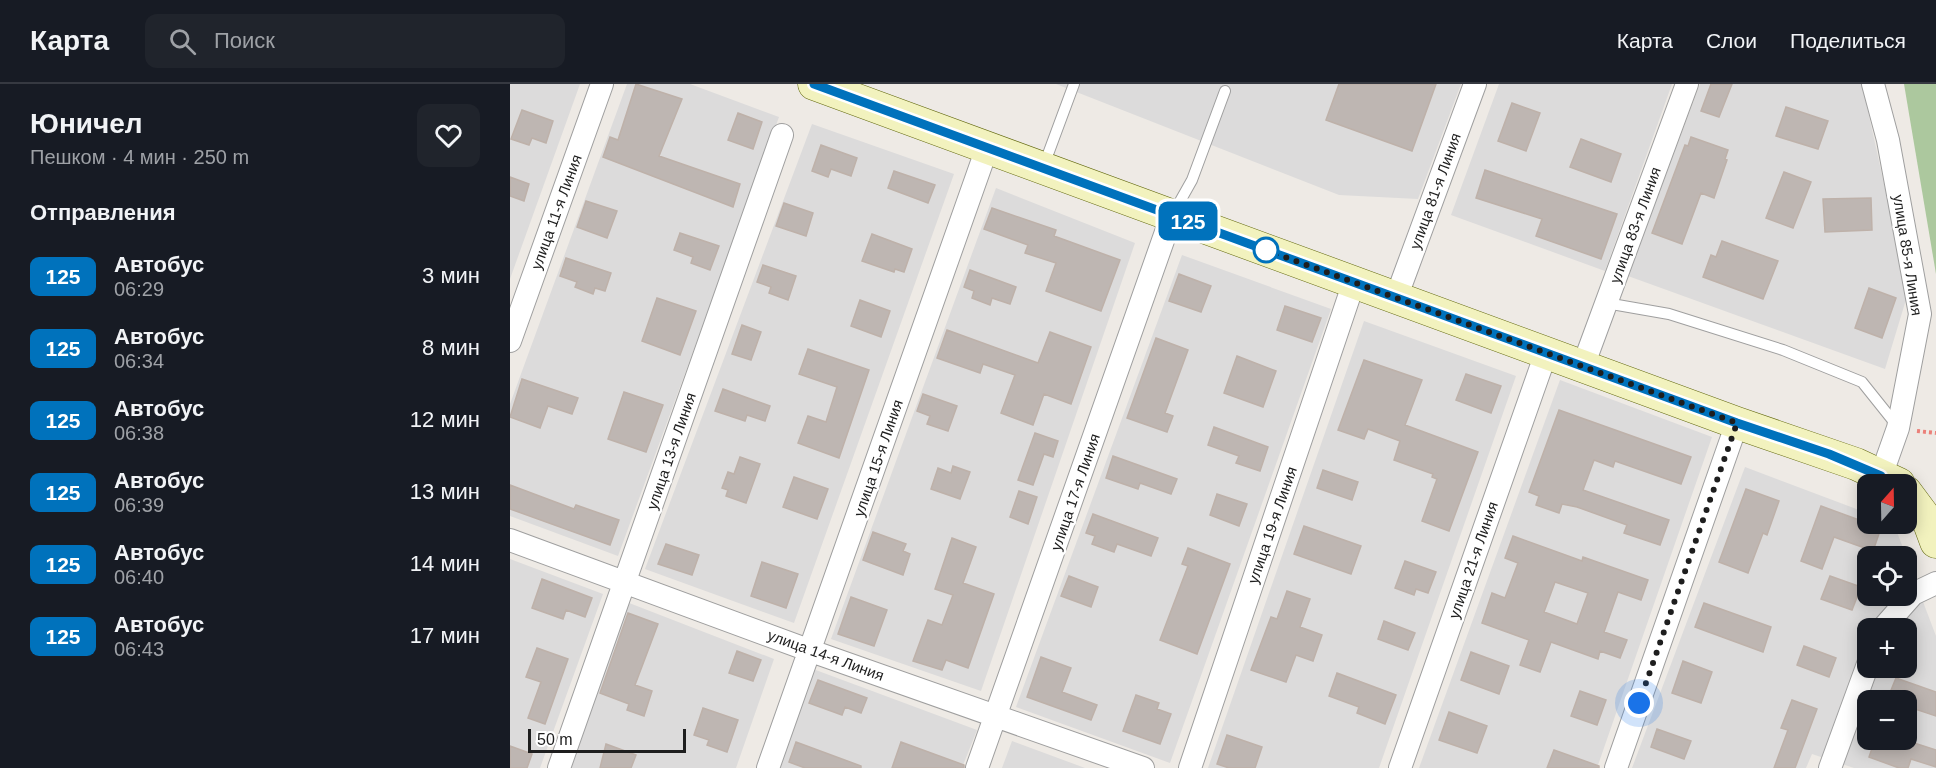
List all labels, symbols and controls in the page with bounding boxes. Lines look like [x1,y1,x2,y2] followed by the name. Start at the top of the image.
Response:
[145,14,565,68] search box
[30,25,109,56] text: Карта
[166,25,199,58] icon: search
[214,28,275,53] text: Поиск
[1617,29,1673,52] text: Карта
[1706,29,1757,52] text: Слои
[1790,29,1906,52] text: Поделиться
[417,104,480,167] button: heart
[30,108,143,139] text: Юничел
[1406,131,1464,251] street label: улица 81-я Линия
[30,146,249,168] text: Пешком · 4 мин · 250 m
[527,152,585,272] street label: улица 11-я Линия
[1606,165,1664,285] street label: улица 83-я Линия
[1890,193,1926,317] street label: улица 85-я Линия
[30,200,176,225] text: Отправления
[1154,202,1222,240] line badge: 125
[1170,210,1206,233] text: 125
[1253,237,1279,263] unlabelled marker
[114,252,204,277] text: Автобус
[422,263,480,288] text: 3 мин
[45,265,81,288] text: 125
[114,278,164,300] text: 06:29
[114,324,204,349] text: Автобус
[422,335,480,360] text: 8 мин
[45,337,81,360] text: 125
[114,350,164,372] text: 06:34
[643,390,699,512] street label: улица 13-я Линия
[114,396,204,421] text: Автобус
[850,397,906,519] street label: улица 15-я Линия
[410,407,480,432] text: 12 мин
[45,409,81,432] text: 125
[114,422,164,444] text: 06:38
[1047,431,1103,553] street label: улица 17-я Линия
[1244,464,1300,586] street label: улица 19-я Линия
[114,468,204,493] text: Автобус
[1857,474,1917,534] north arrow
[1857,474,1917,750] map controls
[410,479,480,504] text: 13 мин
[45,481,81,504] text: 125
[114,494,164,516] text: 06:39
[1445,499,1501,621] street label: улица 21-я Линия
[114,540,204,565] text: Автобус
[1857,546,1917,606] button: locate
[410,551,480,576] text: 14 мин
[45,553,81,576] text: 125
[114,566,164,588] text: 06:40
[114,612,204,637] text: Автобус
[1857,618,1917,678] button: +
[410,623,480,648] text: 17 мин
[45,625,81,648] text: 125
[766,626,886,684] street label: улица 14-я Линия
[114,638,164,660] text: 06:43
[1624,688,1654,718] your location
[1857,690,1917,750] button: −
[528,726,686,754] scale bar
[537,731,573,748] text: 50 m

